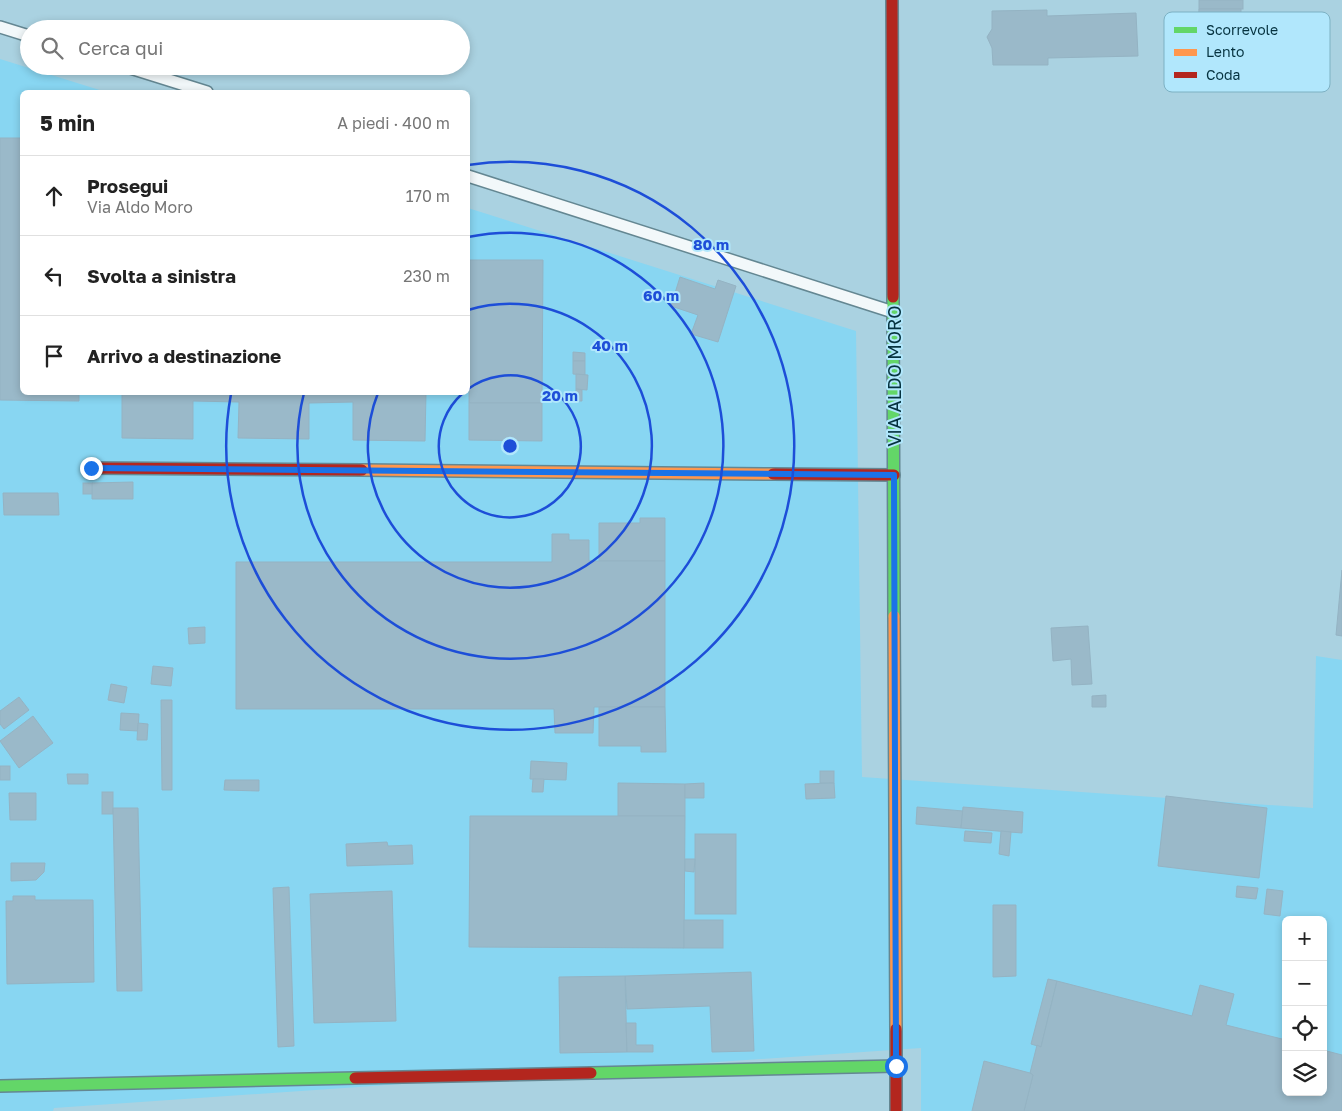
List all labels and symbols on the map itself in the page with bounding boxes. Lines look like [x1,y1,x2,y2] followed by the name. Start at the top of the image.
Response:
[1164,12,1330,92] legend
[1206,21,1278,38] text: Scorrevole
[1206,43,1244,60] text: Lento
[1206,66,1240,83] text: Coda
[693,235,729,253] text: 80 m
[643,286,679,304] text: 60 m
[883,305,905,447] street label: VIA ALDO MORO
[592,336,628,354] text: 40 m
[542,386,578,404] text: 20 m
[501,437,519,455] centre of rings
[80,457,103,480] route end
[885,1055,908,1078] route start

